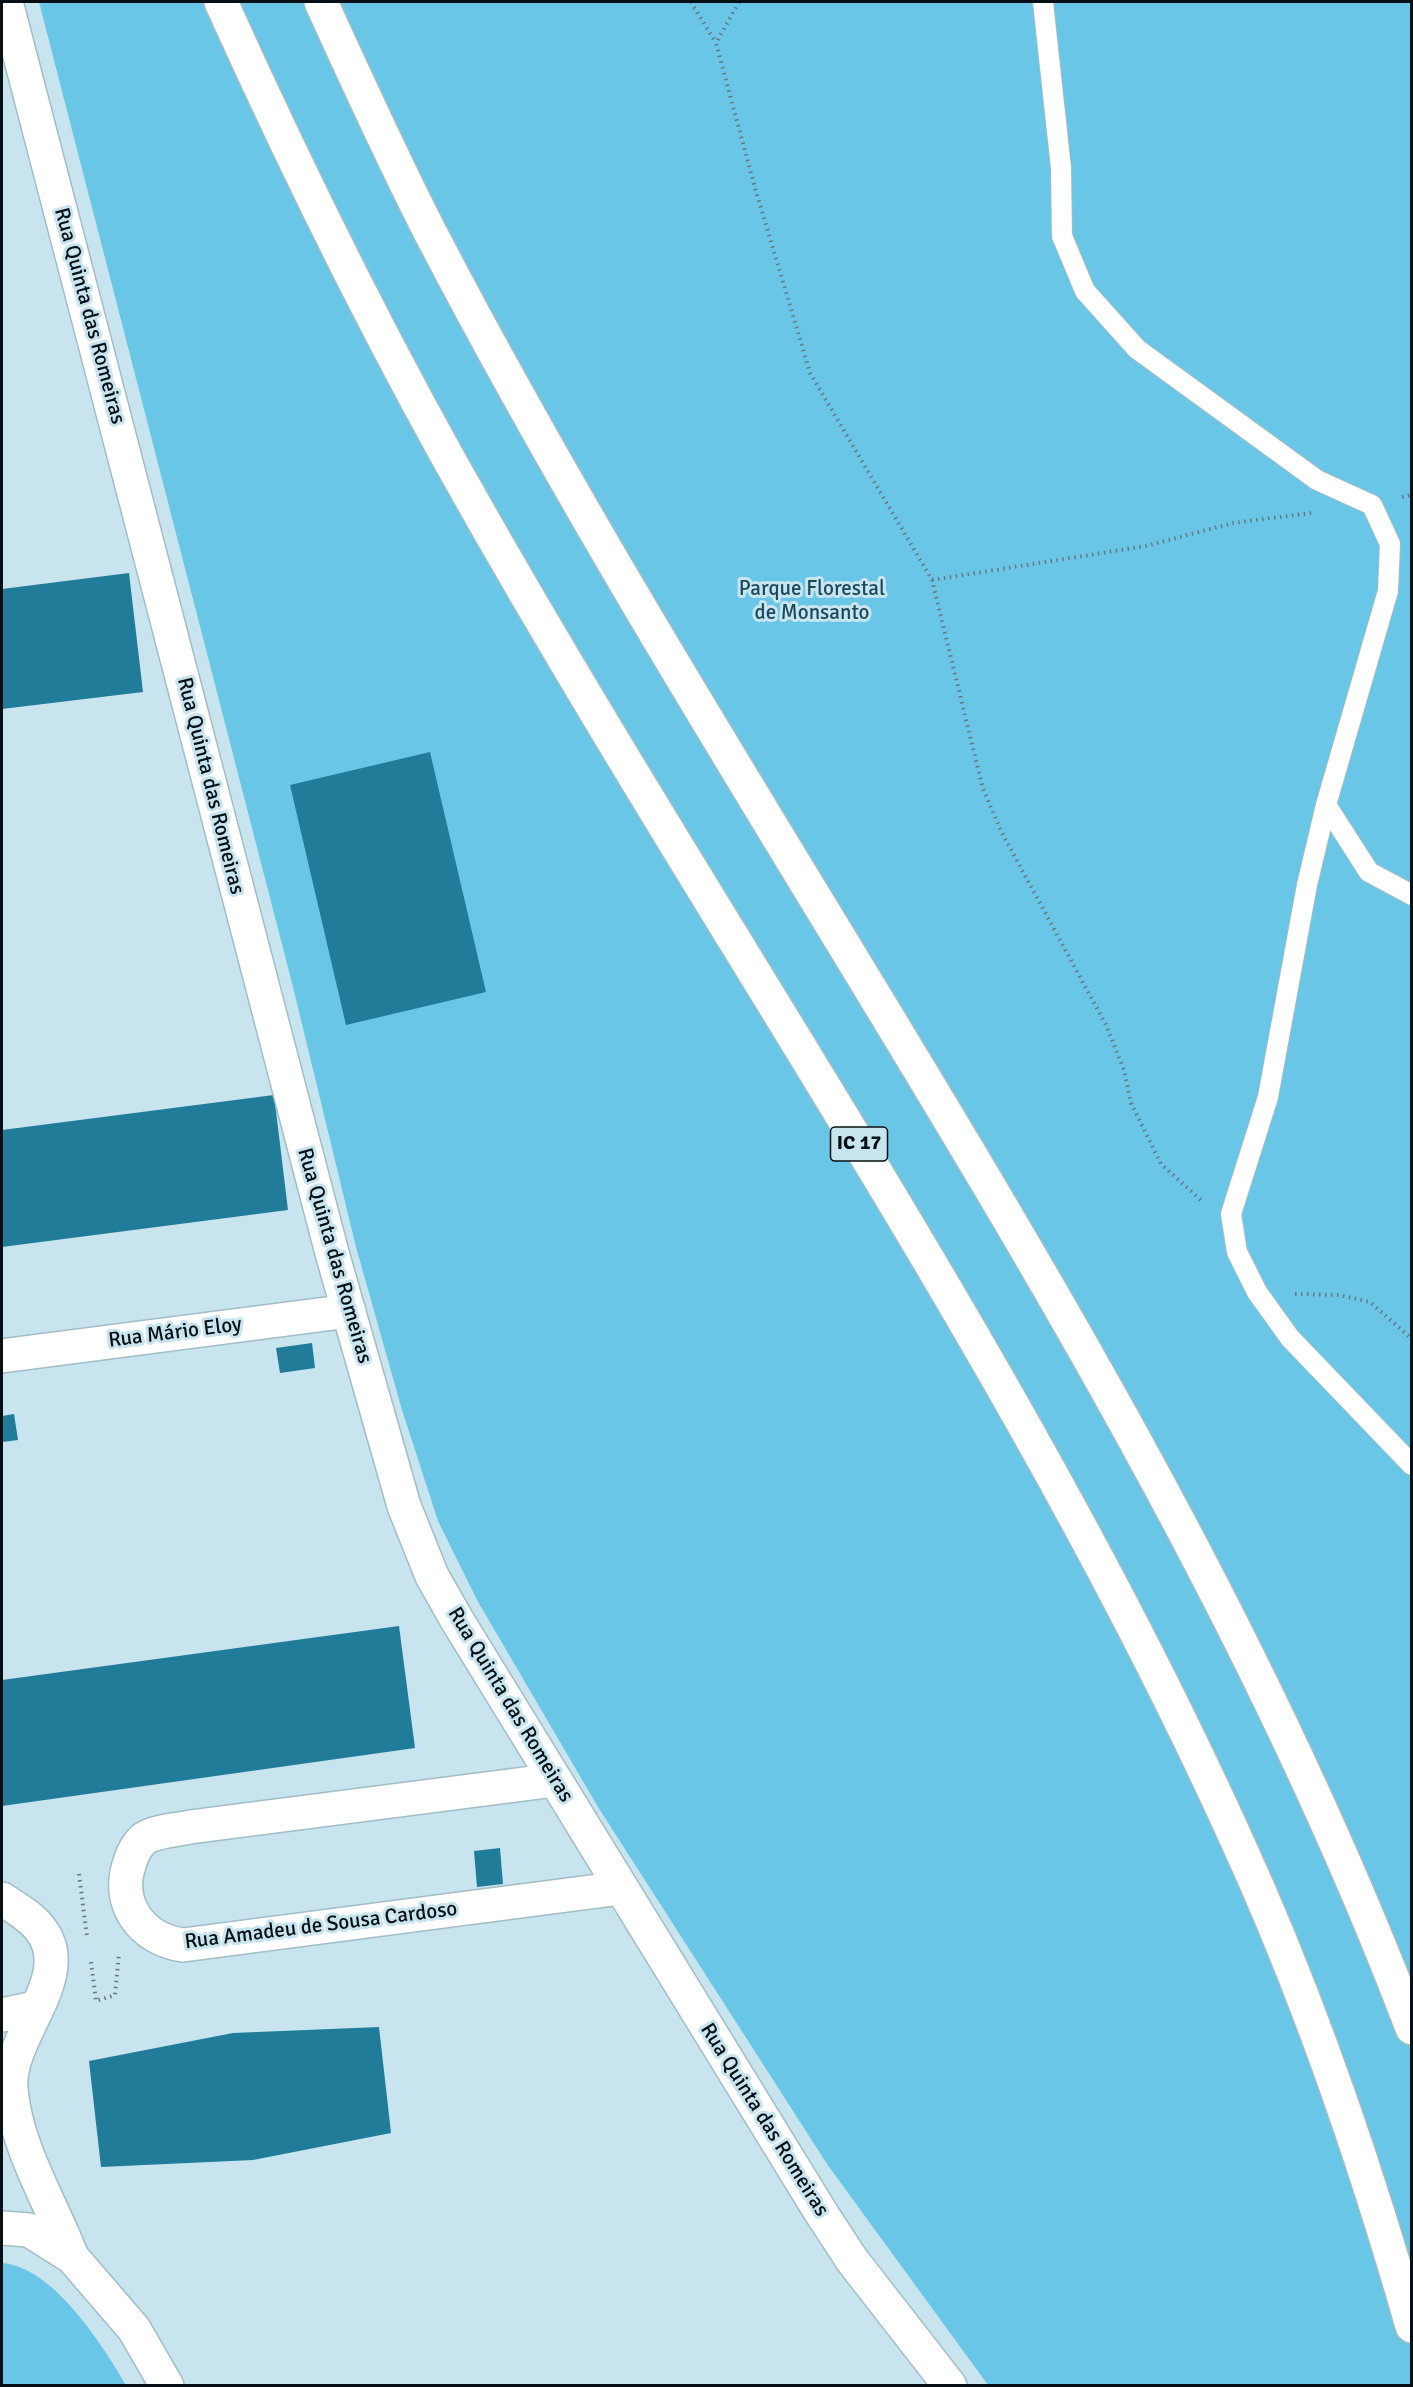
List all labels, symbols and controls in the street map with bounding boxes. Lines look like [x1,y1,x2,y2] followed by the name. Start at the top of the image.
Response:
[48,205,130,427] street label: Rua Quinta das Romeiras
[739,576,885,626] park label: Parque Florestal de Monsanto
[171,675,249,897] street label: Rua Quinta das Romeiras
[830,1127,888,1161] road number: IC 17
[291,1145,377,1367] street label: Rua Quinta das Romeiras
[107,1312,243,1354] street label: Rua Mário Eloy
[442,1603,578,1807] street label: Rua Quinta das Romeiras
[183,1897,459,1955] street label: Rua Amadeu de Sousa Cardoso
[694,2019,834,2221] street label: Rua Quinta das Romeiras

